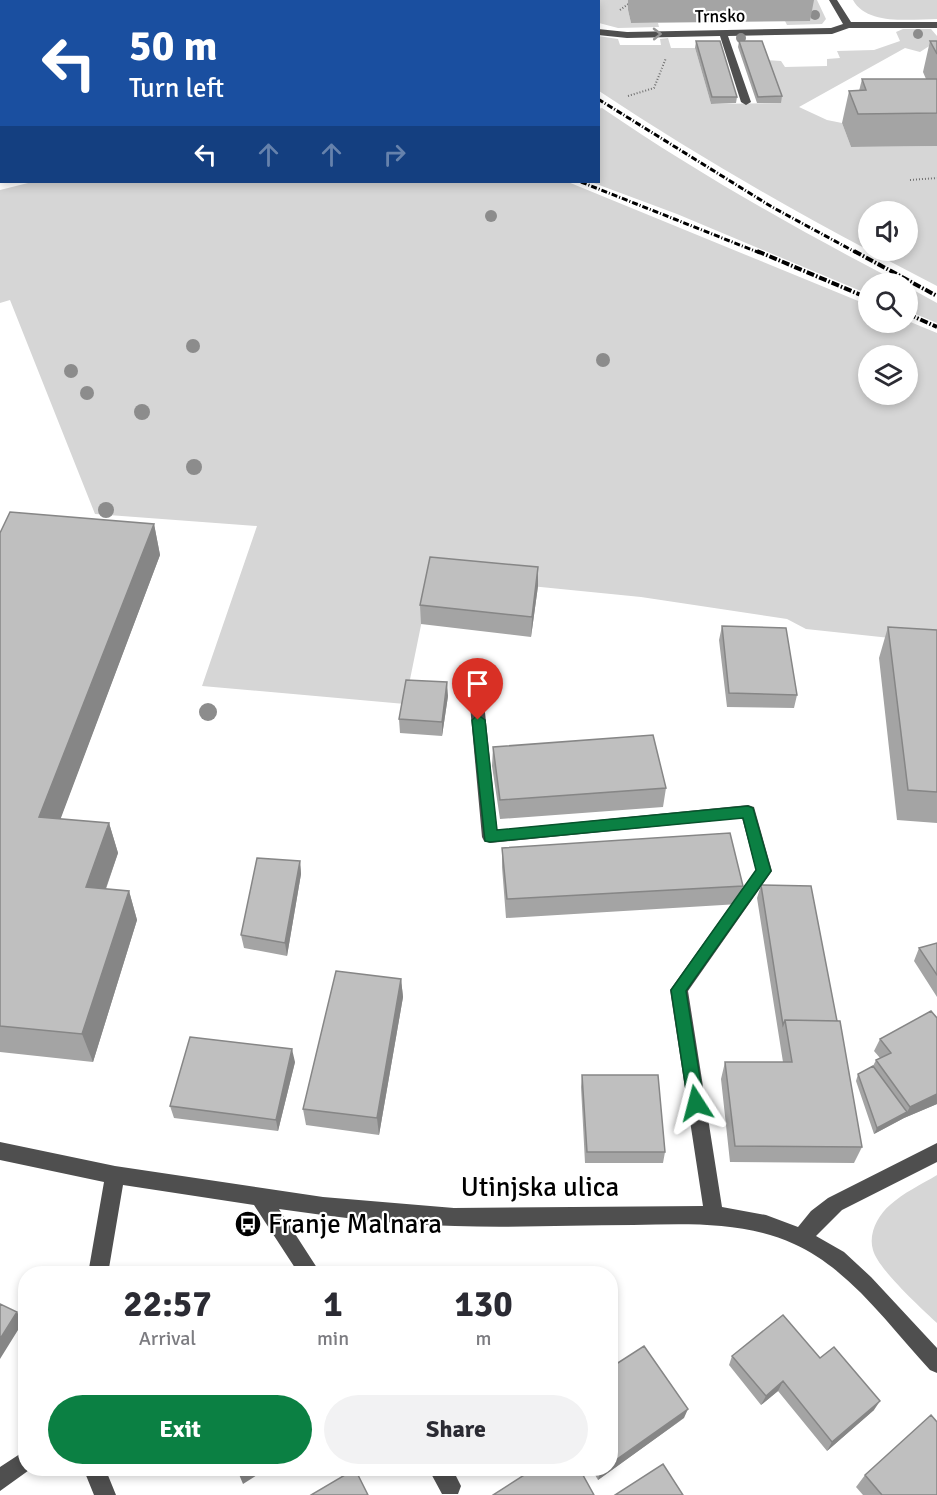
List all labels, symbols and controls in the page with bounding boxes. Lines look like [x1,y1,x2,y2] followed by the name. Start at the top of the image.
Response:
[695,5,745,27] street label: Trnsko
[129,21,218,72] text: 50 m
[30,24,108,102] icon: left
[652,28,661,40] one-way arrow
[129,72,224,105] text: Turn left
[189,138,222,171] icon: left
[252,138,285,171] icon: ahead
[315,138,348,171] icon: ahead
[378,138,411,171] icon: right
[858,201,918,405] map controls
[858,201,918,261] button: sound
[858,273,918,333] button: search
[858,345,918,405] button: layers
[452,658,503,720] pin
[461,667,494,700] icon: arrive
[664,1071,728,1135] position arrow
[461,1171,619,1204] street label: Utinjska ulica
[268,1208,442,1241] place label: Franje Malnara
[233,1209,263,1239] bus stop icon: Franje Malnara
[123,1282,212,1327] text: 22:57
[323,1282,343,1327] text: 1
[454,1282,513,1327] text: 130
[139,1326,196,1351] text: Arrival
[317,1326,349,1351] text: min
[476,1326,492,1351] text: m
[48,1395,312,1464] button: Exit
[324,1395,588,1464] button: Share

